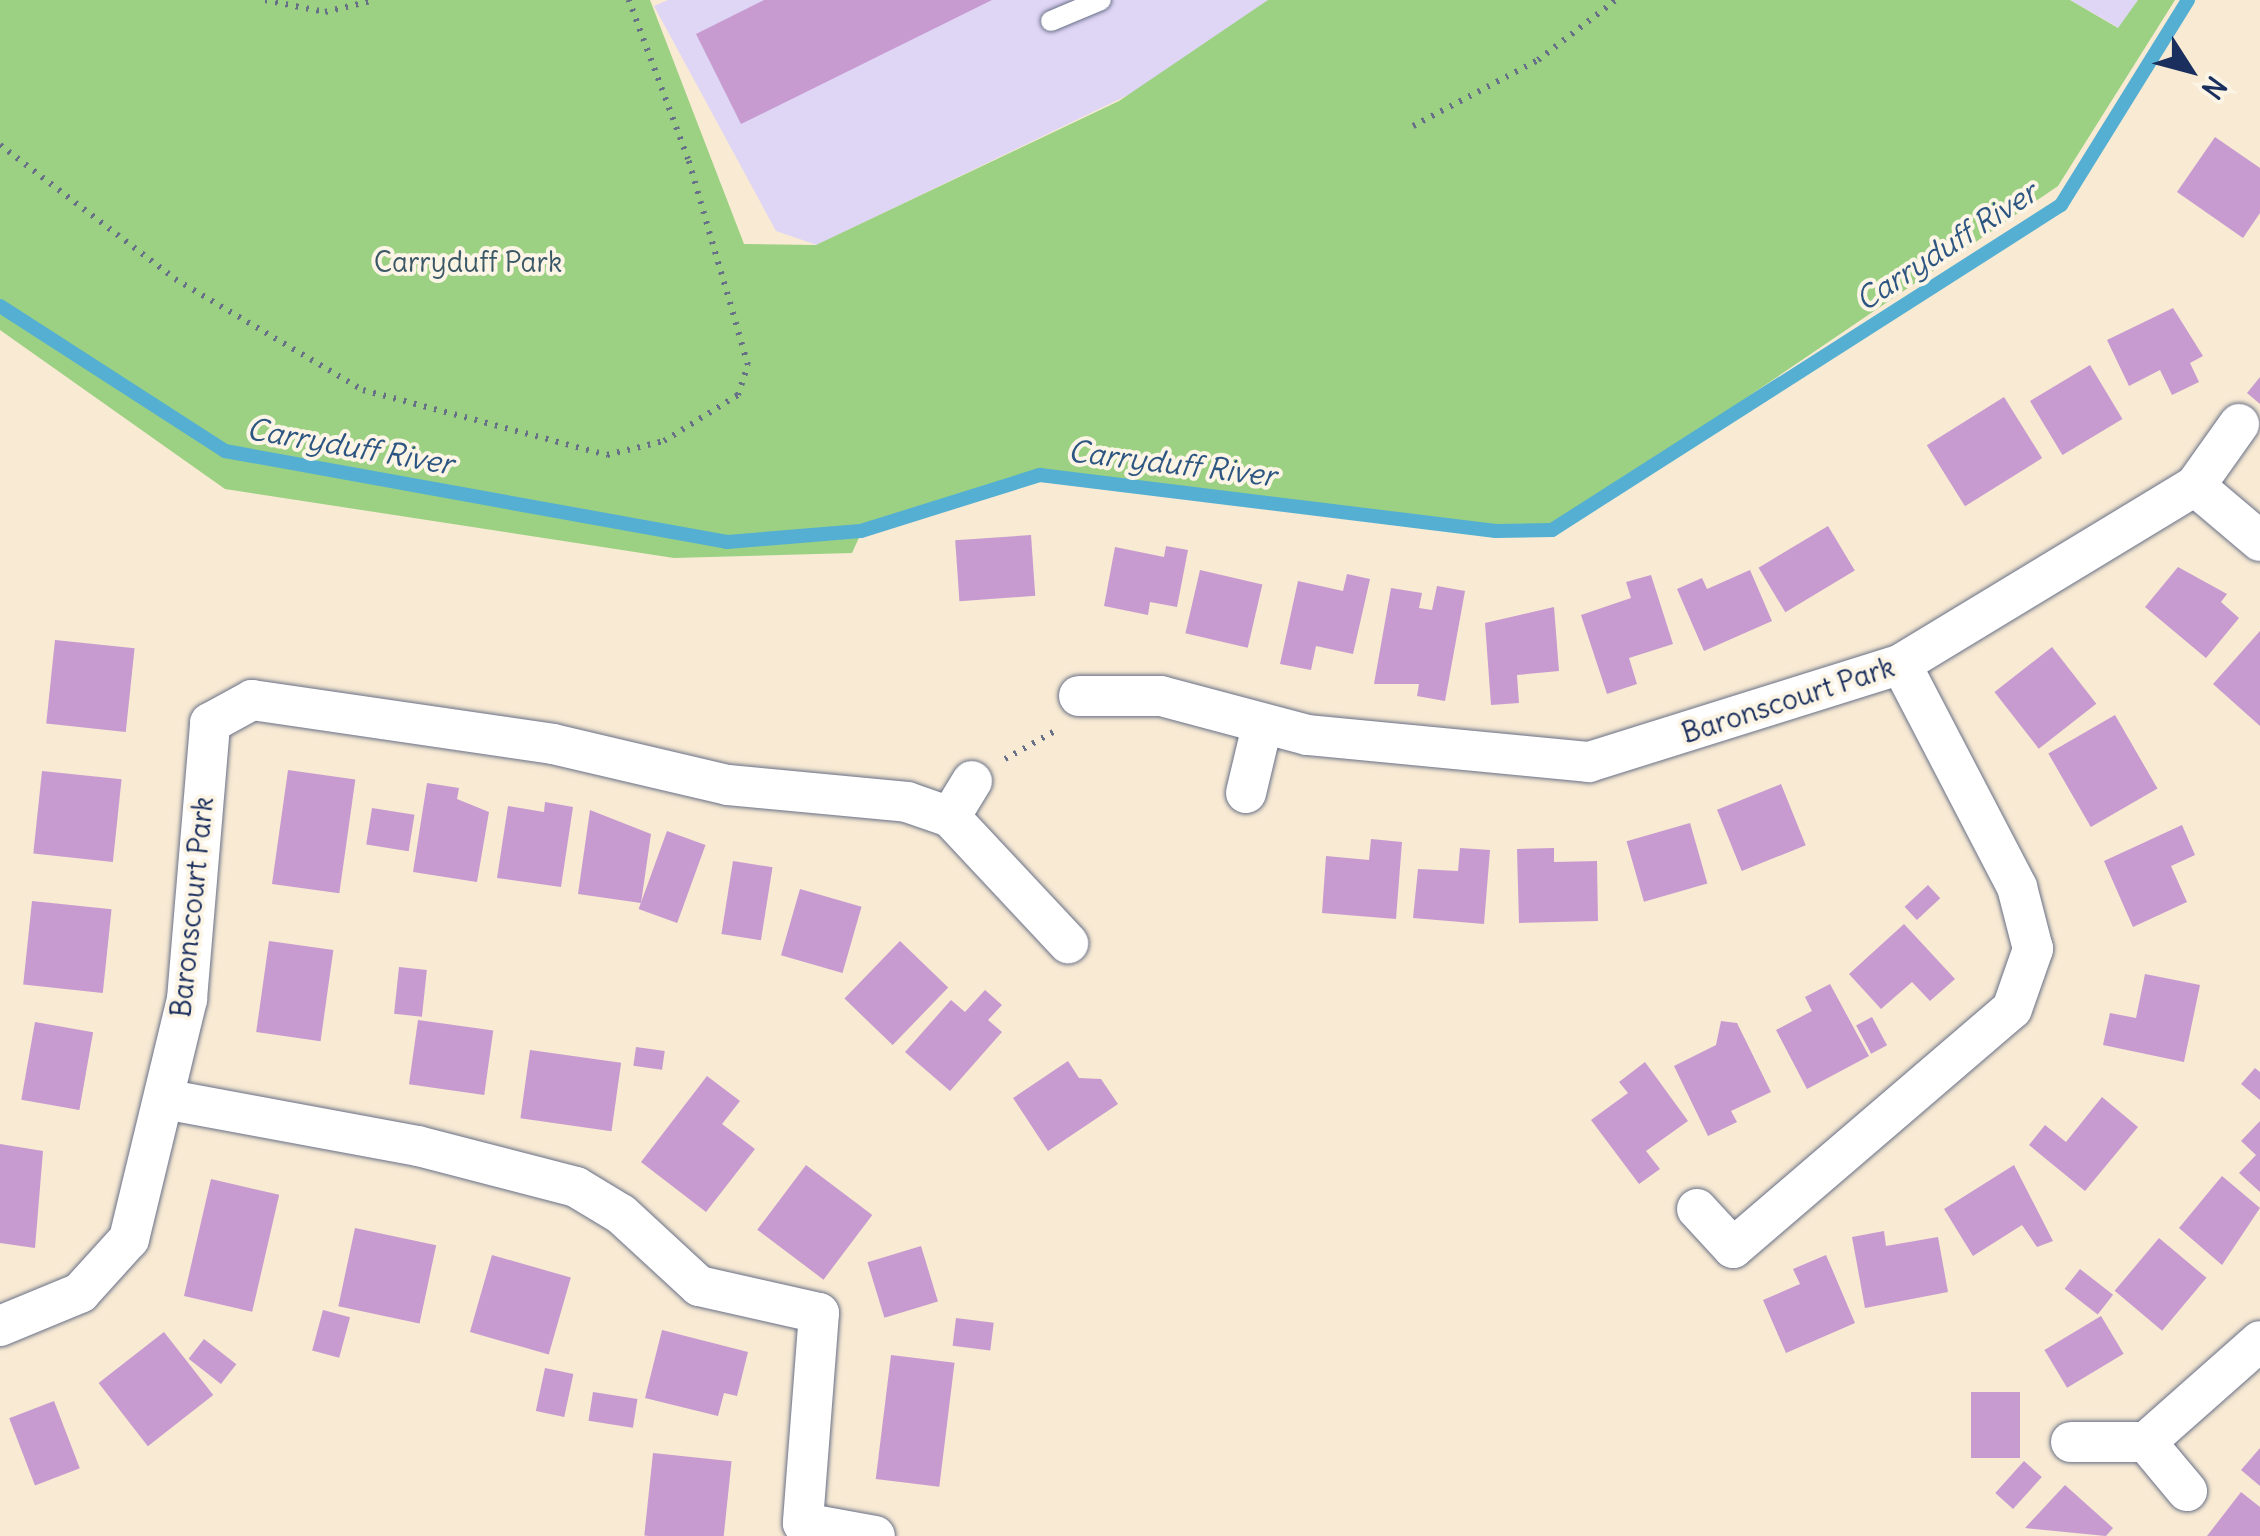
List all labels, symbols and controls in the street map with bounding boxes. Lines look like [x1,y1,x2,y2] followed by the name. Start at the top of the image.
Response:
[2140,20,2240,120] north arrow
[2194,69,2235,106] text: N
[1849,174,2043,318] water label: Carryduff River
[374,245,562,279] park label: Carryduff Park
[244,410,456,482] water label: Carryduff River
[1066,432,1278,494] water label: Carryduff River
[1677,650,1899,750] street label: Baronscourt Park
[164,795,220,1019] street label: Baronscourt Park

